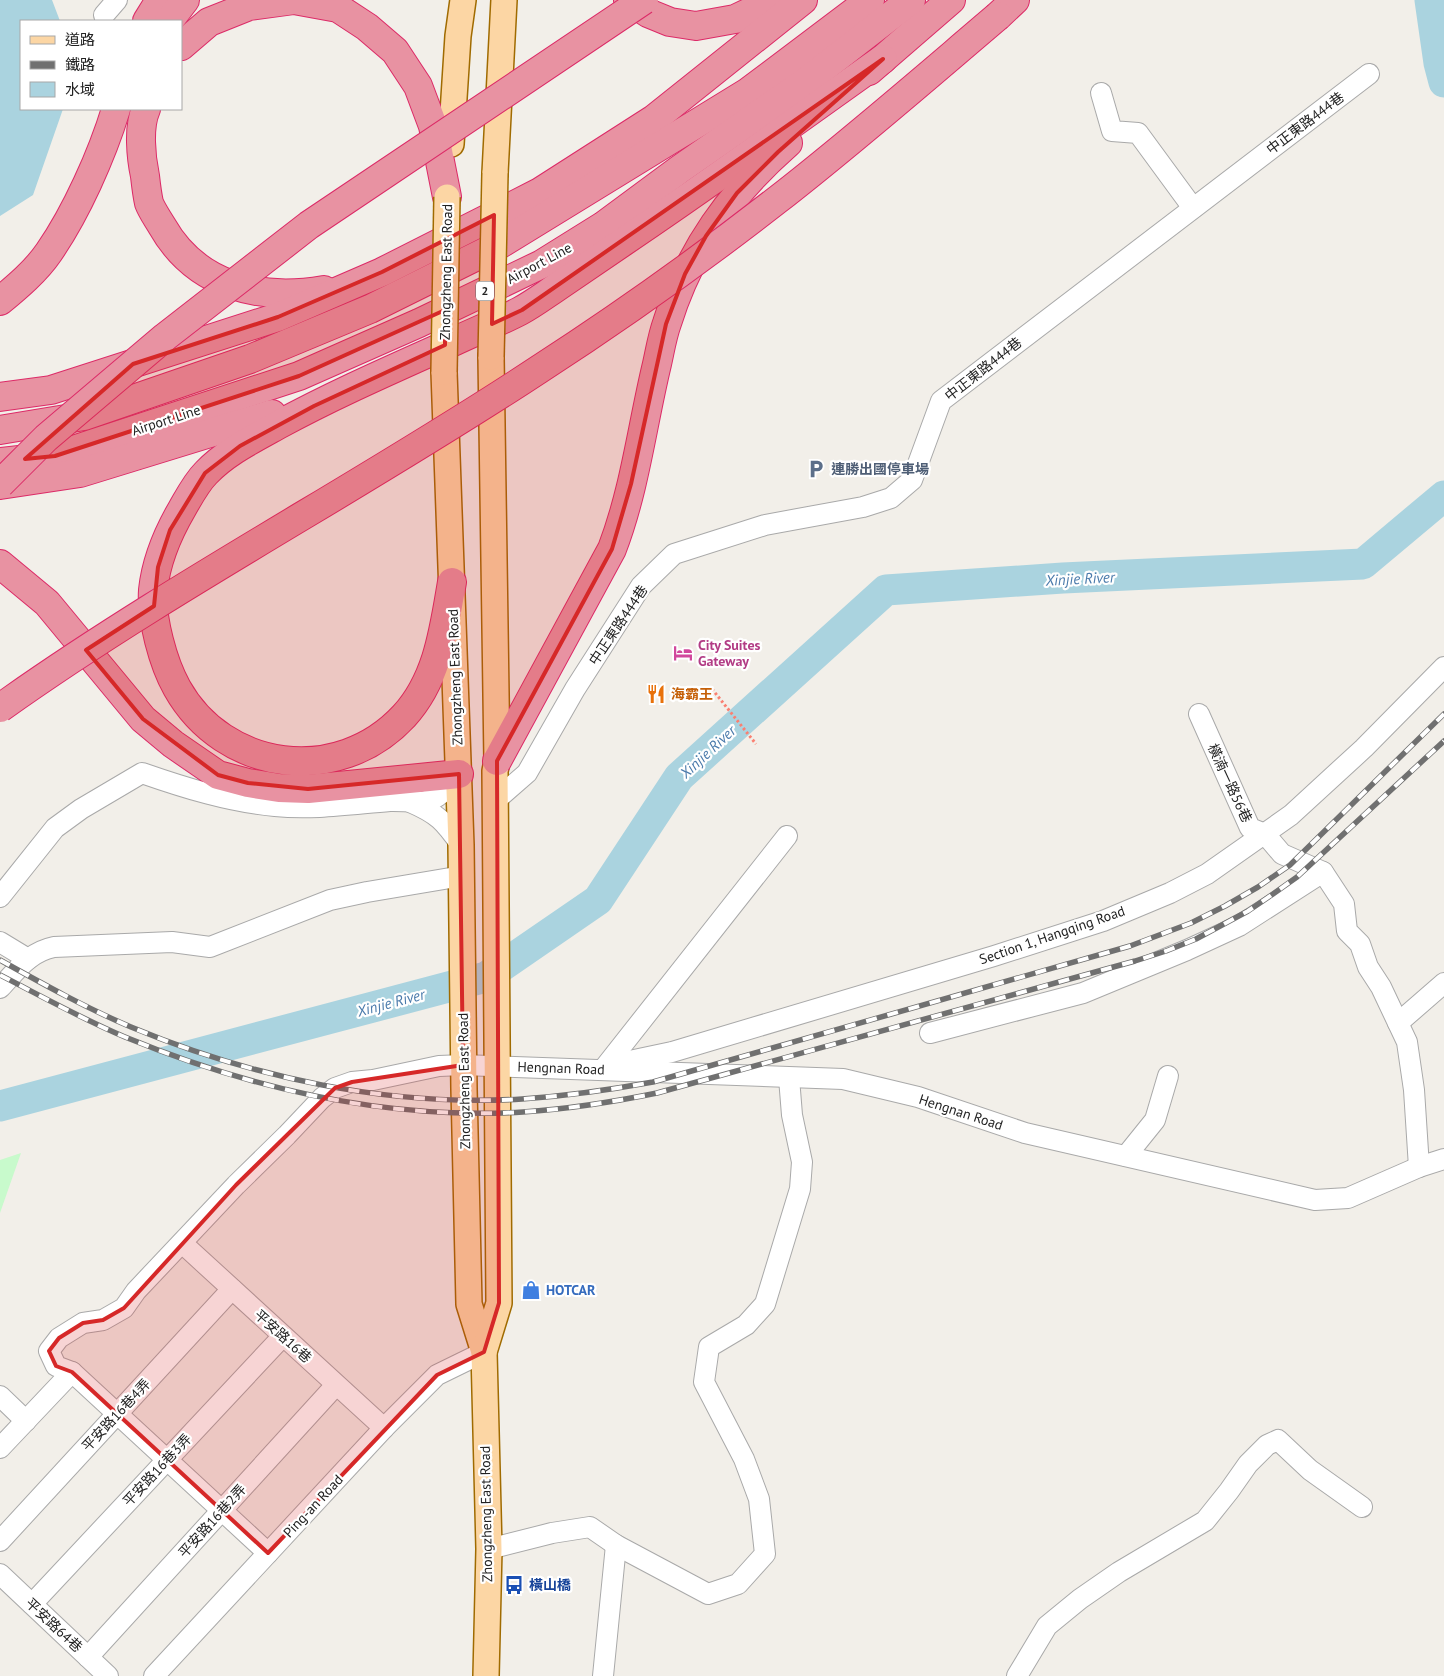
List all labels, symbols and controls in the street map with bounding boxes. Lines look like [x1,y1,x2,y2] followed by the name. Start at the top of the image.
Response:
[20,20,182,110] legend
[65,30,95,49] text: 道路
[65,55,95,74] text: 鐵路
[65,80,95,99] text: 水域
[1262,88,1348,158] street label: 中正東路444巷
[436,204,456,340] street label: Zhongzheng East Road
[503,238,575,288] street label: Airport Line
[476,282,494,300] road number: 2
[941,333,1025,405] street label: 中正東路444巷
[129,400,203,440] street label: Airport Line
[805,458,827,480] parking icon: 連勝出國停車場
[831,460,929,478] place label: 連勝出國停車場
[1044,567,1116,590] water label: Xinjie River
[585,581,651,669] street label: 中正東路444巷
[444,609,466,745] street label: Zhongzheng East Road
[698,636,761,670] place label: City Suites Gateway
[672,642,694,664] hotel icon: City Suites Gateway
[645,683,667,705] restaurant icon: 海霸王
[671,685,713,703] place label: 海霸王
[675,720,740,783] water label: Xinjie River
[1204,741,1256,825] street label: 橫湳一路56巷
[977,902,1127,968] street label: Section 1, Hangqing Road
[354,984,428,1021] water label: Xinjie River
[454,1013,474,1149] street label: Zhongzheng East Road
[517,1057,605,1079] street label: Hengnan Road
[917,1090,1005,1134] street label: Hengnan Road
[520,1279,542,1301] shop icon: HOTCAR
[546,1281,596,1299] place label: HOTCAR
[250,1305,316,1367] street label: 平安路16巷
[78,1375,154,1455] street label: 平安路16巷4弄
[119,1430,195,1510] street label: 平安路16巷3弄
[476,1446,496,1582] street label: Zhongzheng East Road
[279,1471,347,1541] street label: Ping-an Road
[174,1480,250,1562] street label: 平安路16巷2弄
[503,1574,525,1596] bus stop icon: 橫山橋
[529,1576,571,1594] place label: 橫山橋
[22,1594,86,1656] street label: 平安路64巷

